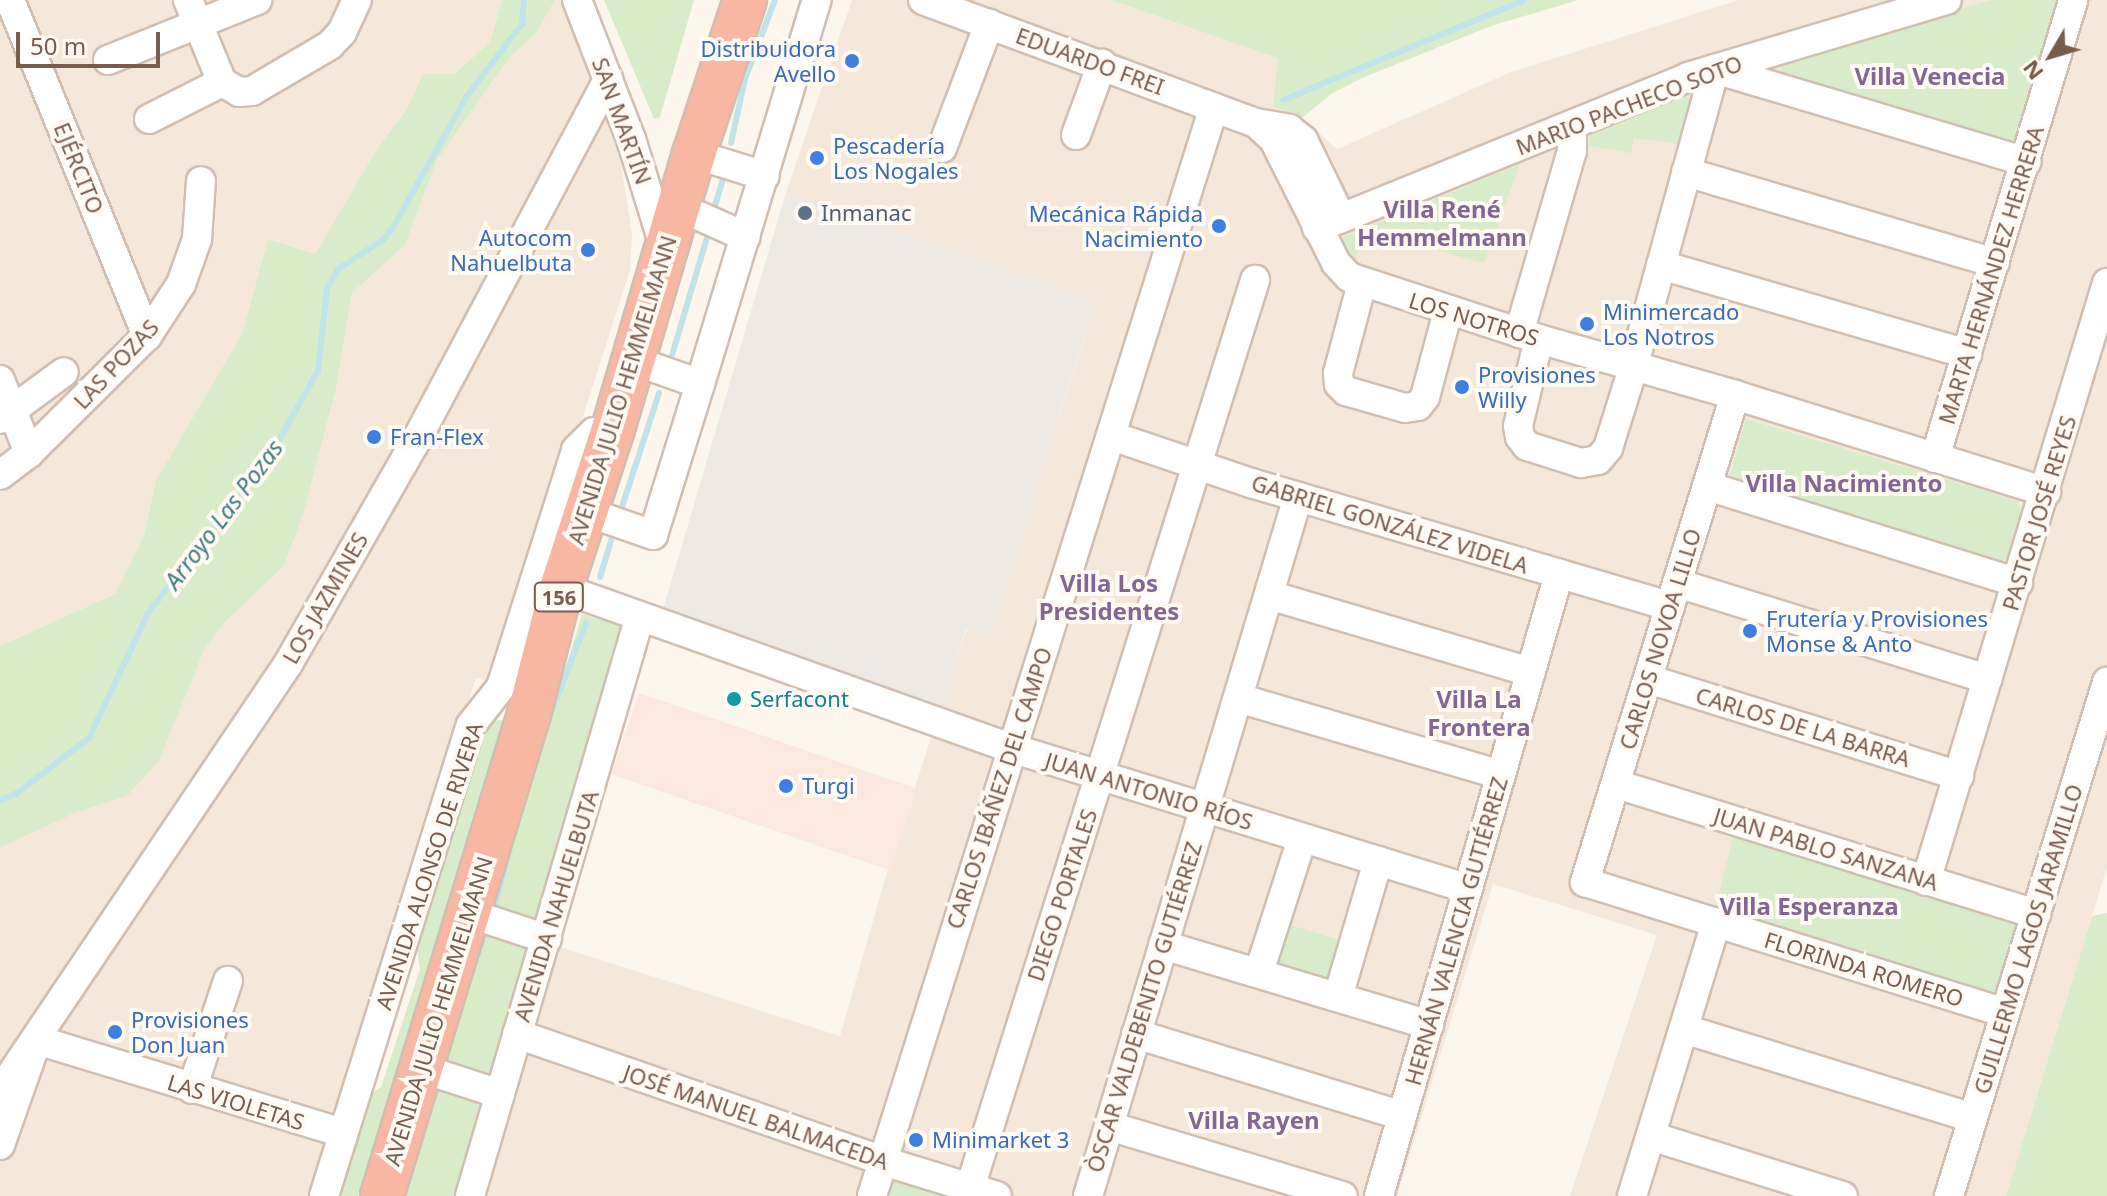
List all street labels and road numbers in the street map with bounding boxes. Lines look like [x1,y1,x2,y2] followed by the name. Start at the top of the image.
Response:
[1012,22,1168,100] street label: EDUARDO FREI
[1512,50,1746,160] street label: MARIO PACHECO SOTO
[587,54,657,188] street label: SAN MARTÍN
[49,119,109,217] street label: EJÉRCITO
[1933,123,2049,427] street label: MARTA HERNÁNDEZ HERRERA
[562,232,682,548] street label: AVENIDA JULIO HEMMELMANN
[1406,287,1542,351] street label: LOS NOTROS
[68,314,164,414] street label: LAS POZAS
[1997,412,2081,614] street label: PASTOR JOSÉ REYES
[1248,469,1532,579] street label: GABRIEL GONZÁLEZ VIDELA
[1614,525,1706,753] street label: CARLOS NOVOA LILLO
[277,528,373,668] street label: LOS JAZMINES
[533,581,585,613] road number: 156
[941,644,1057,932] street label: CARLOS IBÁÑEZ DEL CAMPO
[1693,682,1913,772] street label: CARLOS DE LA BARRA
[370,719,488,1013] street label: AVENIDA ALONSO DE RIVERA
[1042,747,1256,835] street label: JUAN ANTONIO RÍOS
[1399,774,1513,1088] street label: HERNÁN VALENCIA GUTIÉRREZ
[1968,781,2088,1097] street label: GUILLERMO LAGOS JARAMILLO
[508,787,604,1025] street label: AVENIDA NAHUELBUTA
[1711,802,1941,896] street label: JUAN PABLO SANZANA
[1022,806,1102,984] street label: DIEGO PORTALES
[1081,838,1207,1176] street label: ÒSCAR VALDEBENITO GUTIÉRREZ
[378,853,498,1169] street label: AVENIDA JULIO HEMMELMANN
[1761,926,1967,1012] street label: FLORINDA ROMERO
[620,1059,892,1175] street label: JOSÉ MANUEL BALMACEDA
[164,1069,308,1135] street label: LAS VIOLETAS

